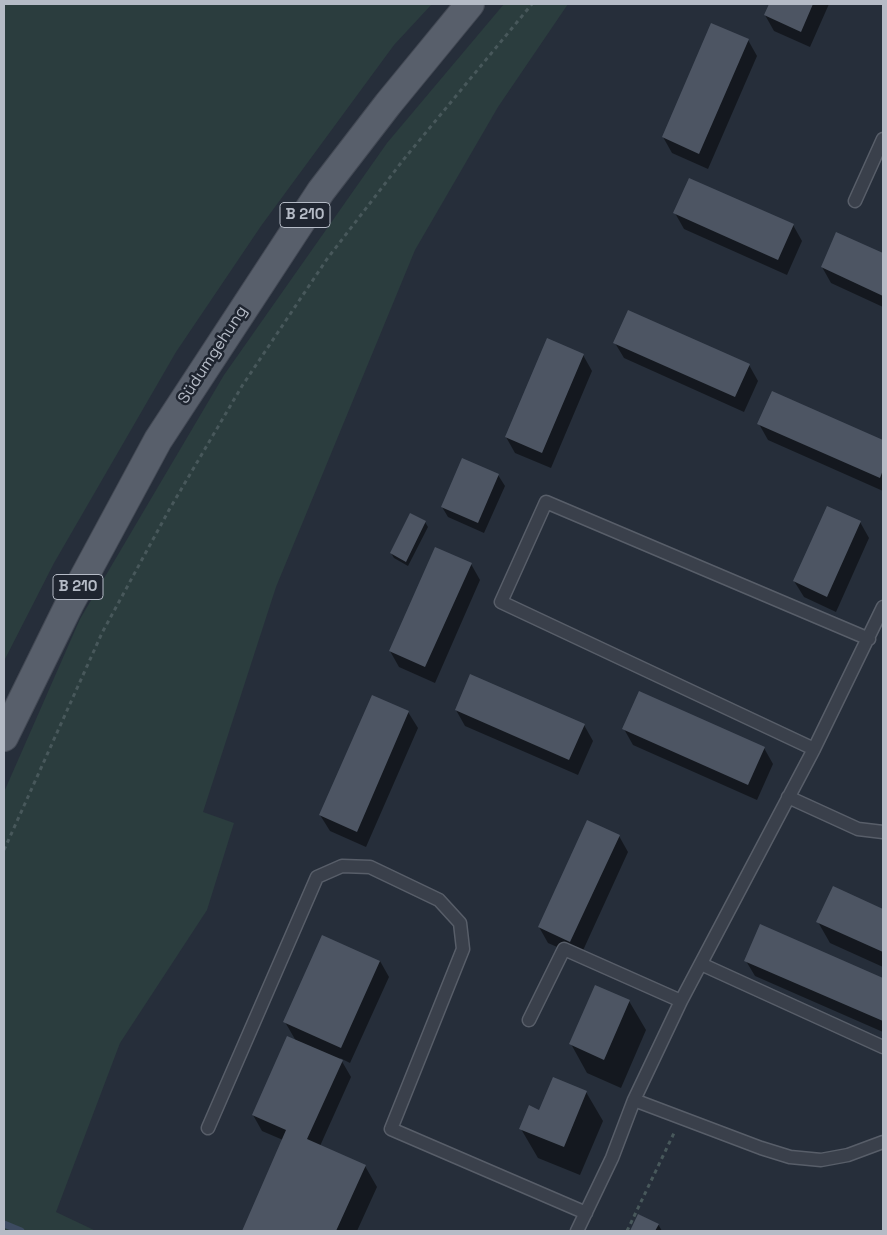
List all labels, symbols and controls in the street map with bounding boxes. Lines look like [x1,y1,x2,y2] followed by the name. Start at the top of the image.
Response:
[280,202,330,228] road number: B 210
[174,302,252,408] street label: Südumgehung
[53,574,103,600] road number: B 210

